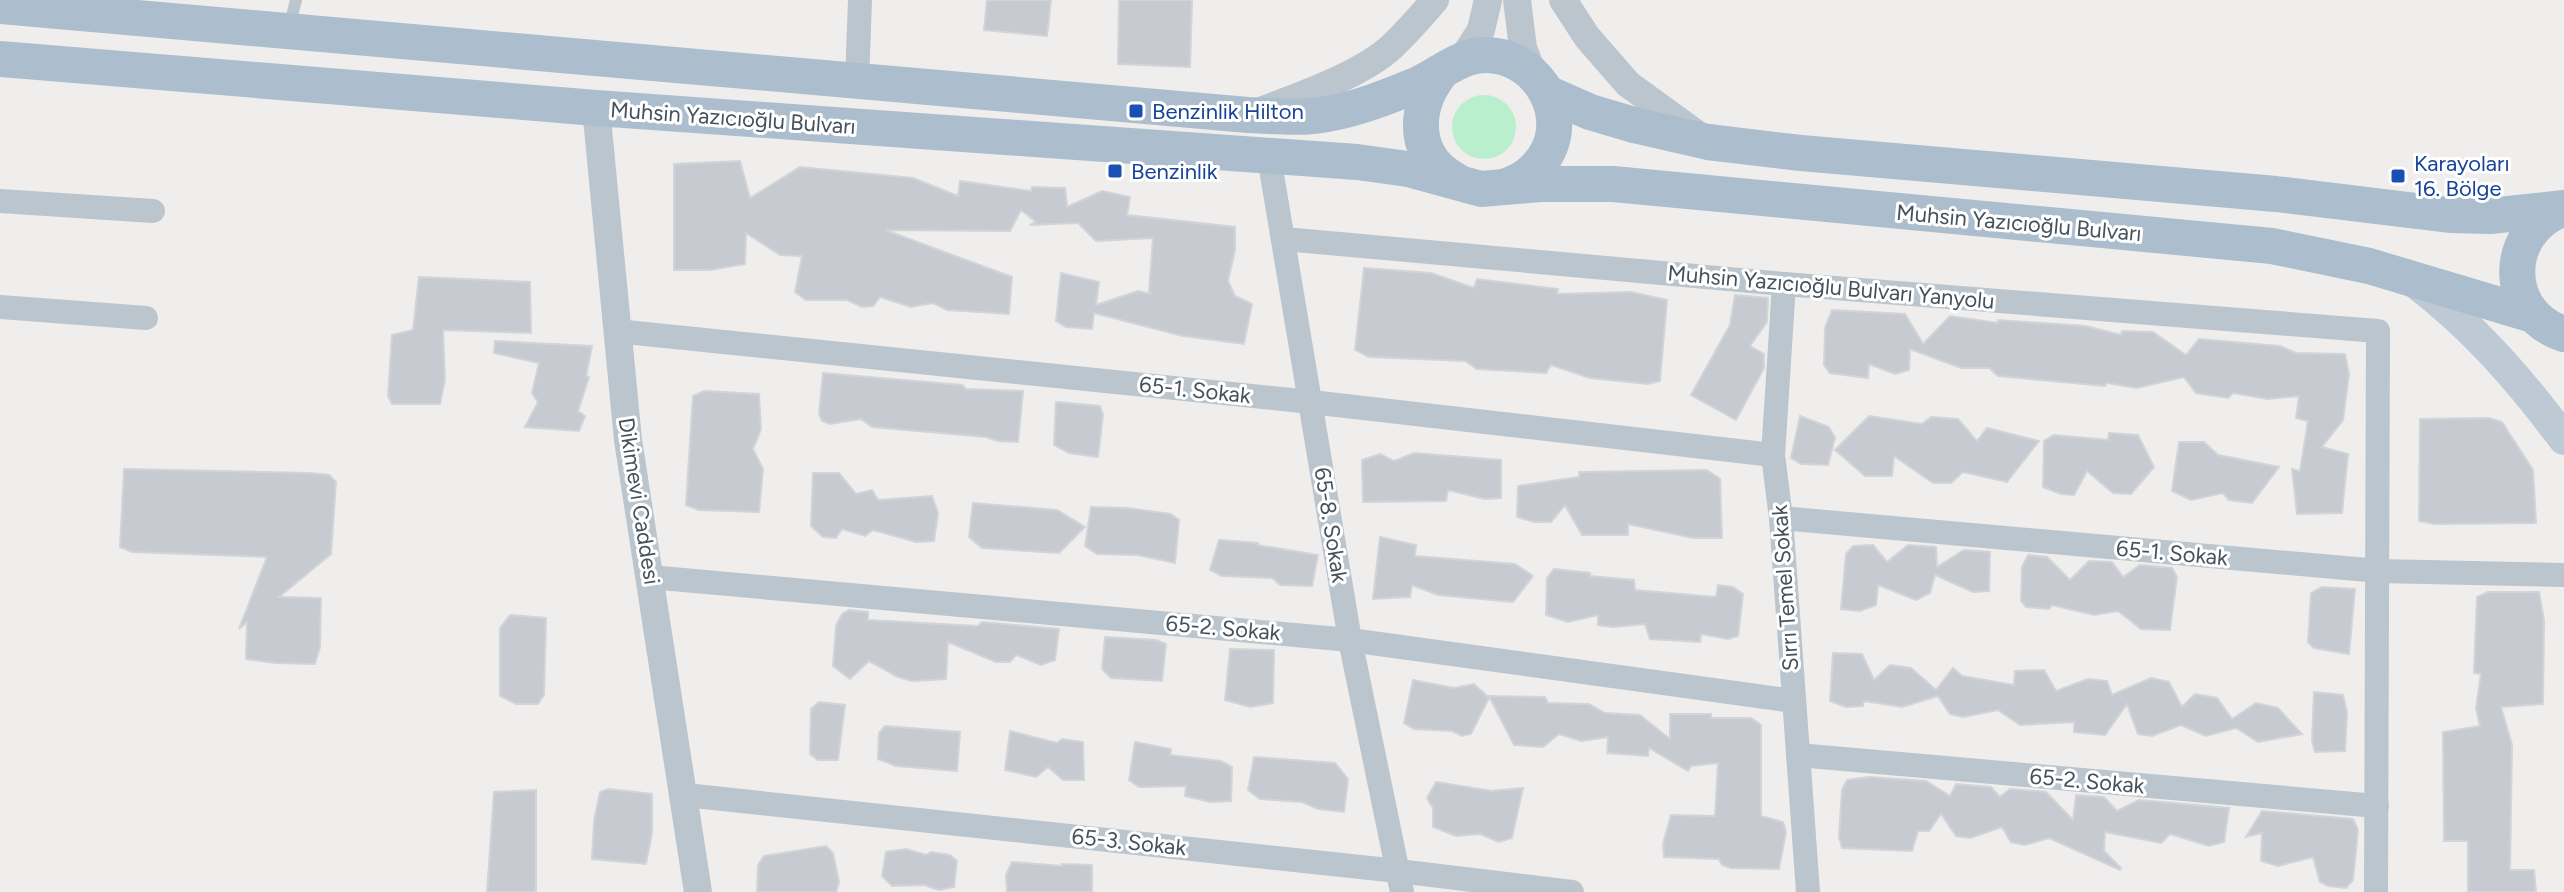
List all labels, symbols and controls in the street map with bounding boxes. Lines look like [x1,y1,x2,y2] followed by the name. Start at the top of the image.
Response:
[609,96,857,140] street label: Muhsin Yazıcıoğlu Bulvarı
[1152,98,1304,125] place label: Benzinlik Hilton
[1127,102,1145,120] marker: Benzinlik Hilton
[2414,150,2510,202] place label: Karayoları 16. Bölge
[1131,158,1218,185] place label: Benzinlik
[1106,162,1124,180] marker: Benzinlik
[2389,167,2407,185] marker: Karayoları 16. Bölge
[1895,199,2143,247] street label: Muhsin Yazıcıoğlu Bulvarı
[1666,259,1996,315] street label: Muhsin Yazıcıoğlu Bulvarı Yanyolu
[1138,371,1252,409] street label: 65-1. Sokak
[612,416,666,586] street label: Dikimevi Caddesi
[1309,465,1353,585] street label: 65-8. Sokak
[1766,504,1804,672] street label: Sırrı Temel Sokak
[2115,535,2229,571] street label: 65-1. Sokak
[1164,610,1282,646] street label: 65-2. Sokak
[2028,763,2146,799] street label: 65-2. Sokak
[1070,823,1188,861] street label: 65-3. Sokak

